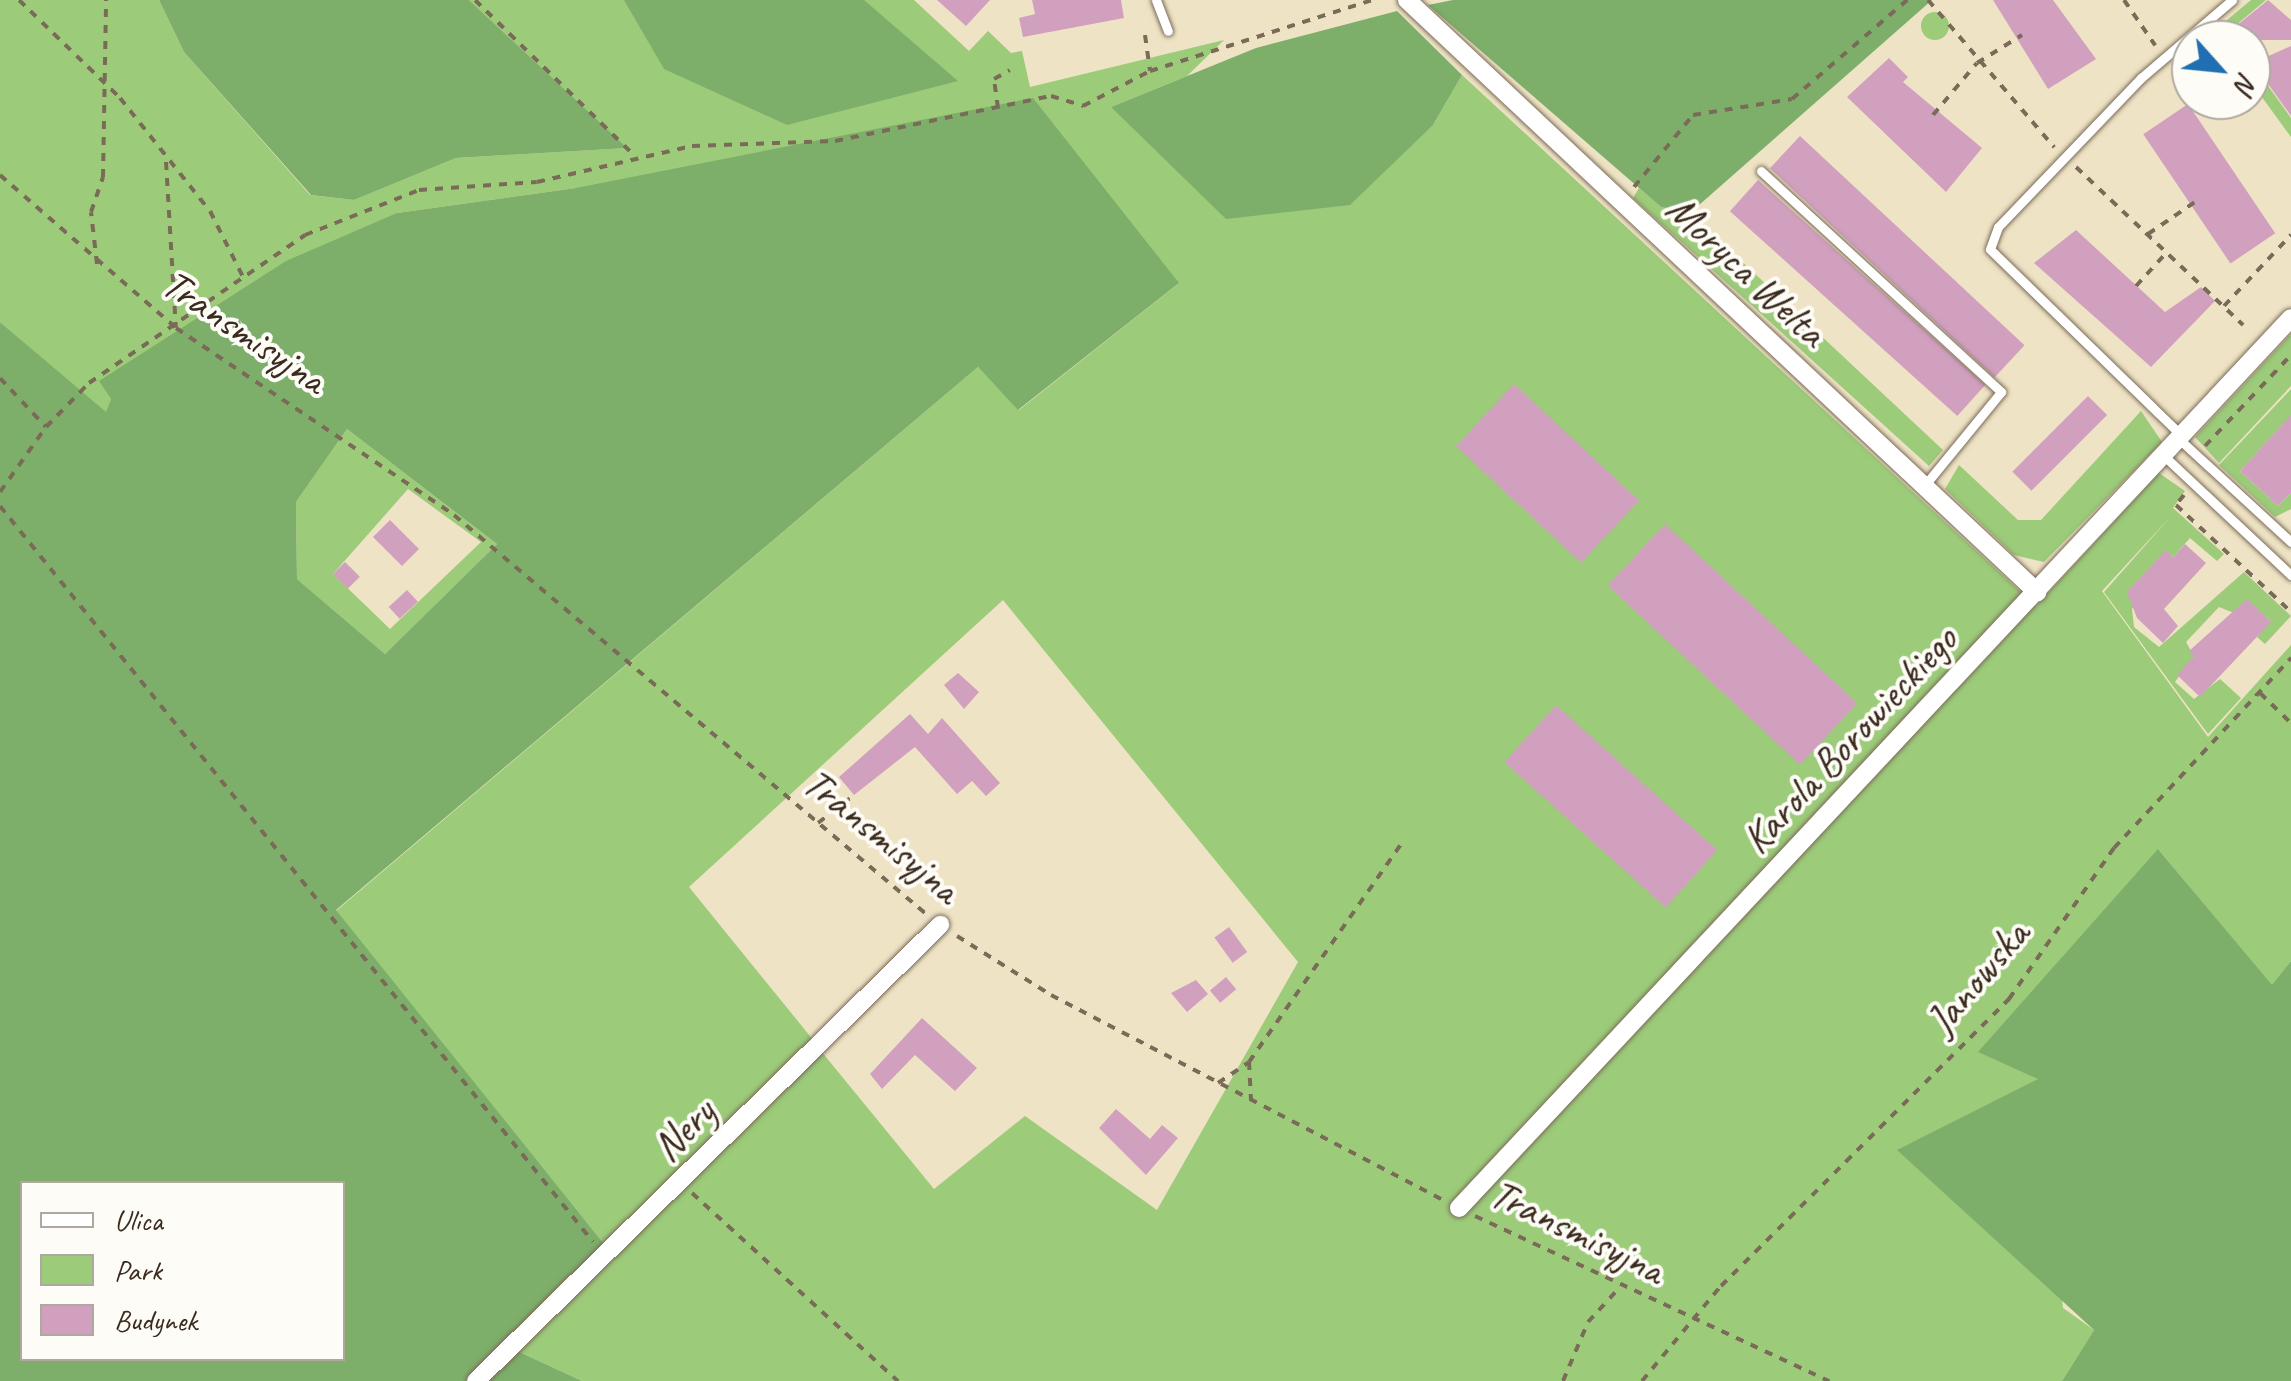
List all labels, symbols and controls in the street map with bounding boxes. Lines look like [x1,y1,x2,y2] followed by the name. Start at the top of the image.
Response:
[2171,20,2271,120] north arrow
[2227,67,2266,99] text: N
[1656,184,1836,358] street label: Moryca Welta
[152,259,336,405] street label: Transmisyjna
[1731,615,1969,865] street label: Karola Borowieckiego
[792,758,970,914] street label: Transmisyjna
[1916,911,2040,1045] street label: Janowska
[642,1088,726,1172] street label: Nery
[1482,1168,1672,1296] street label: Transmisyjna
[20,1181,345,1361] legend
[114,1201,163,1239] text: Ulica
[114,1251,162,1289] text: Park
[114,1301,197,1339] text: Budynek

